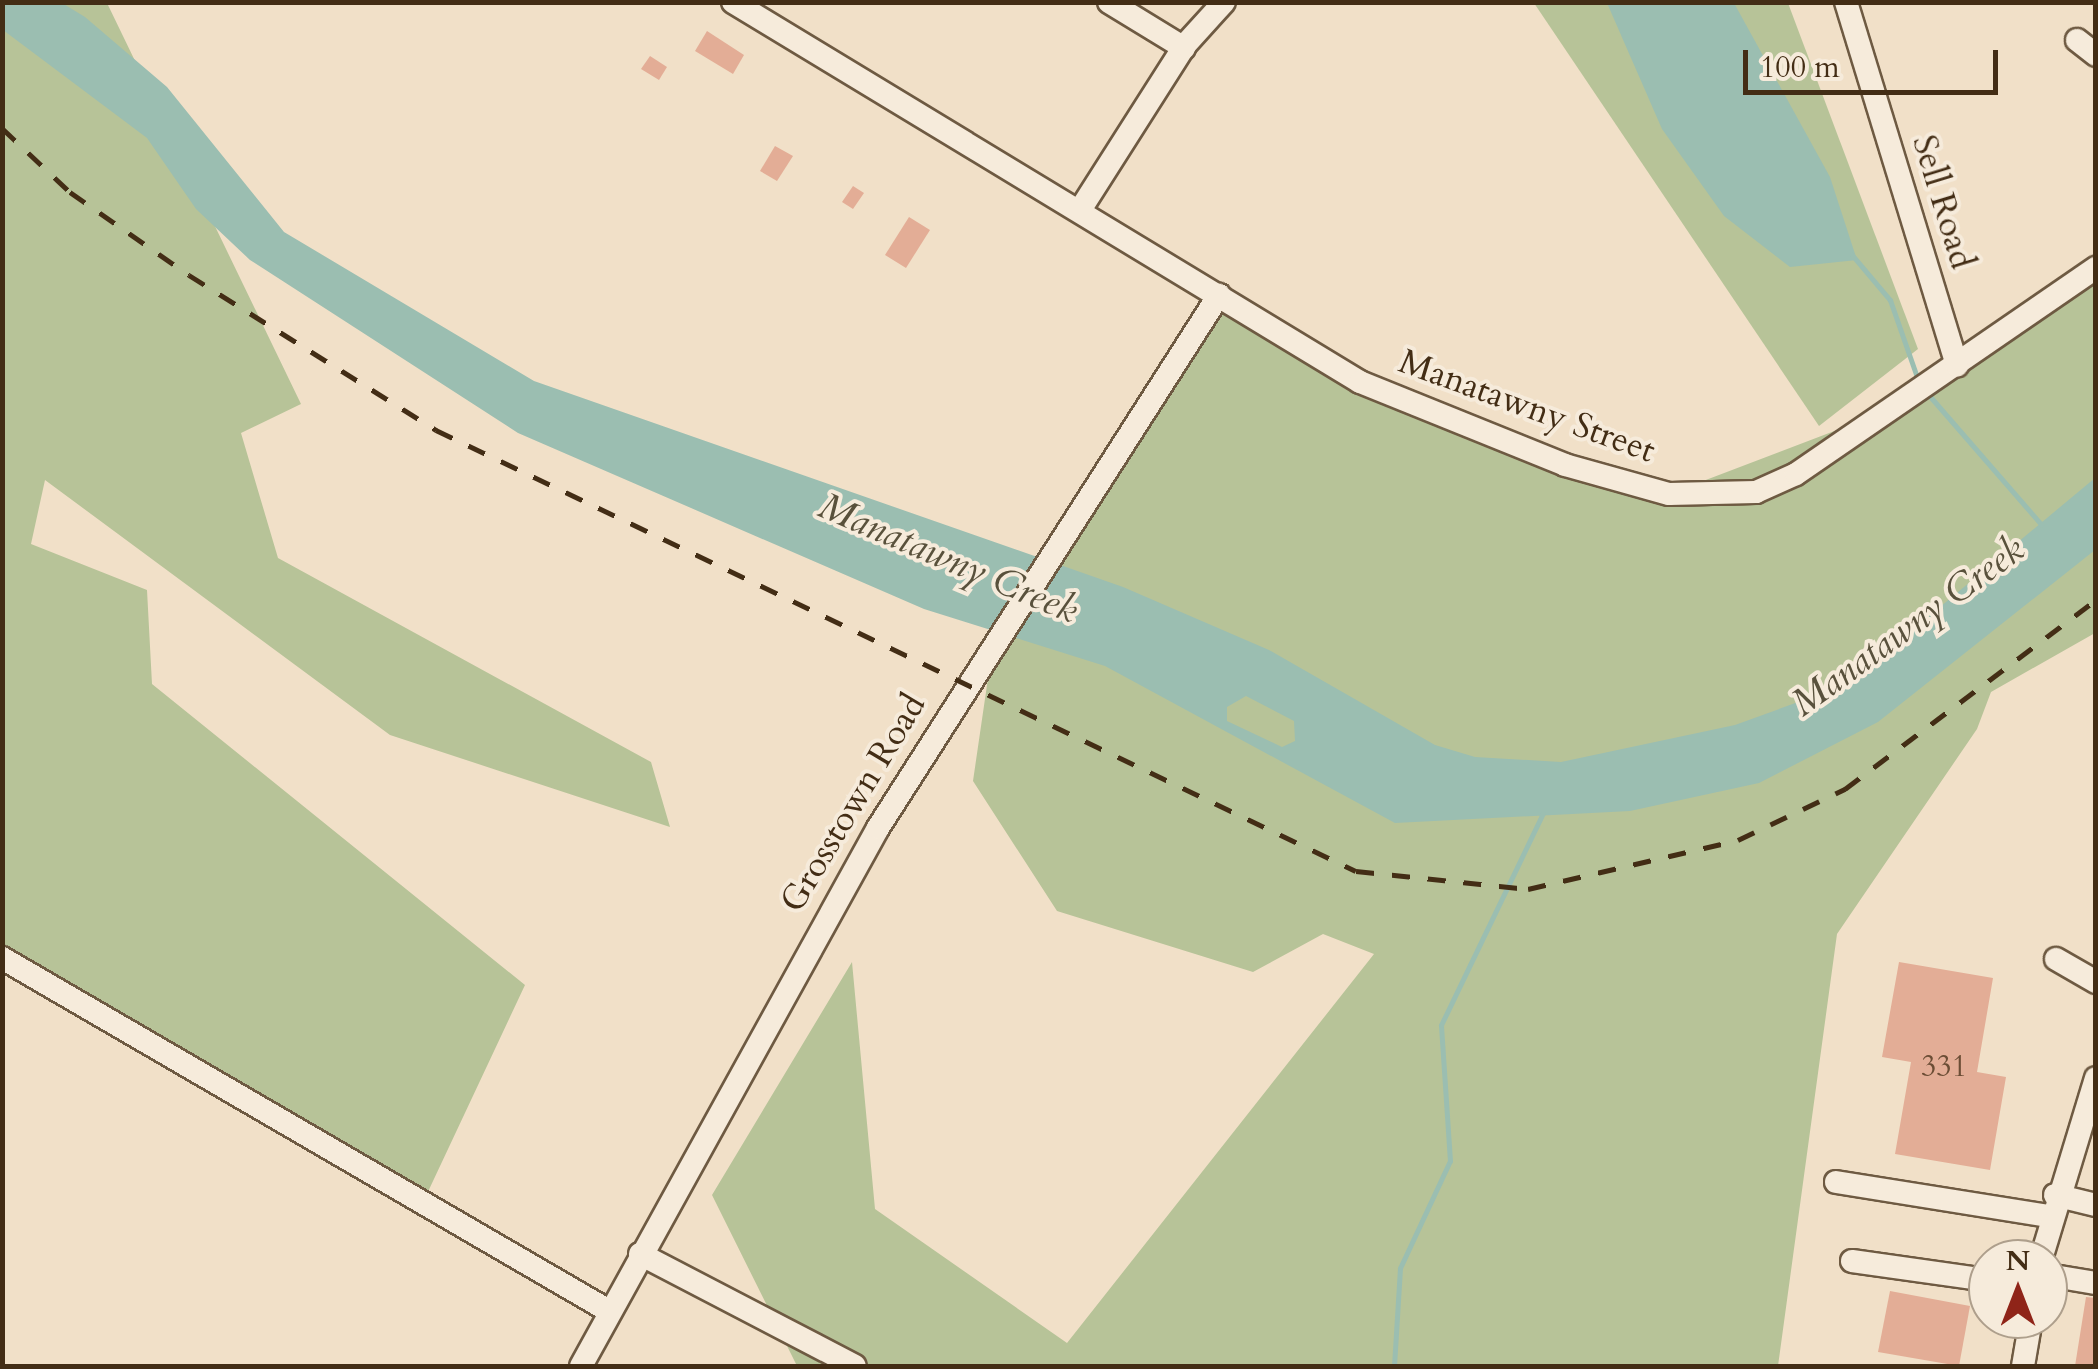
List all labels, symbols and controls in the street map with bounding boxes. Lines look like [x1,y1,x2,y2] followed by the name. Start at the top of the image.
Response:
[1748,30,2003,92] scale bar
[1760,47,1840,88] text: 100 m
[1903,130,1983,274] street label: Sell Road
[1393,340,1661,472] street label: Manatawny Street
[811,484,1085,634] water label: Manatawny Creek
[1782,527,2034,727] water label: Manatawny Creek
[771,686,935,920] street label: Grosstown Road
[1921,1049,1967,1085] house number: 331
[1968,1239,2068,1339] north arrow
[2006,1242,2030,1280] text: N

